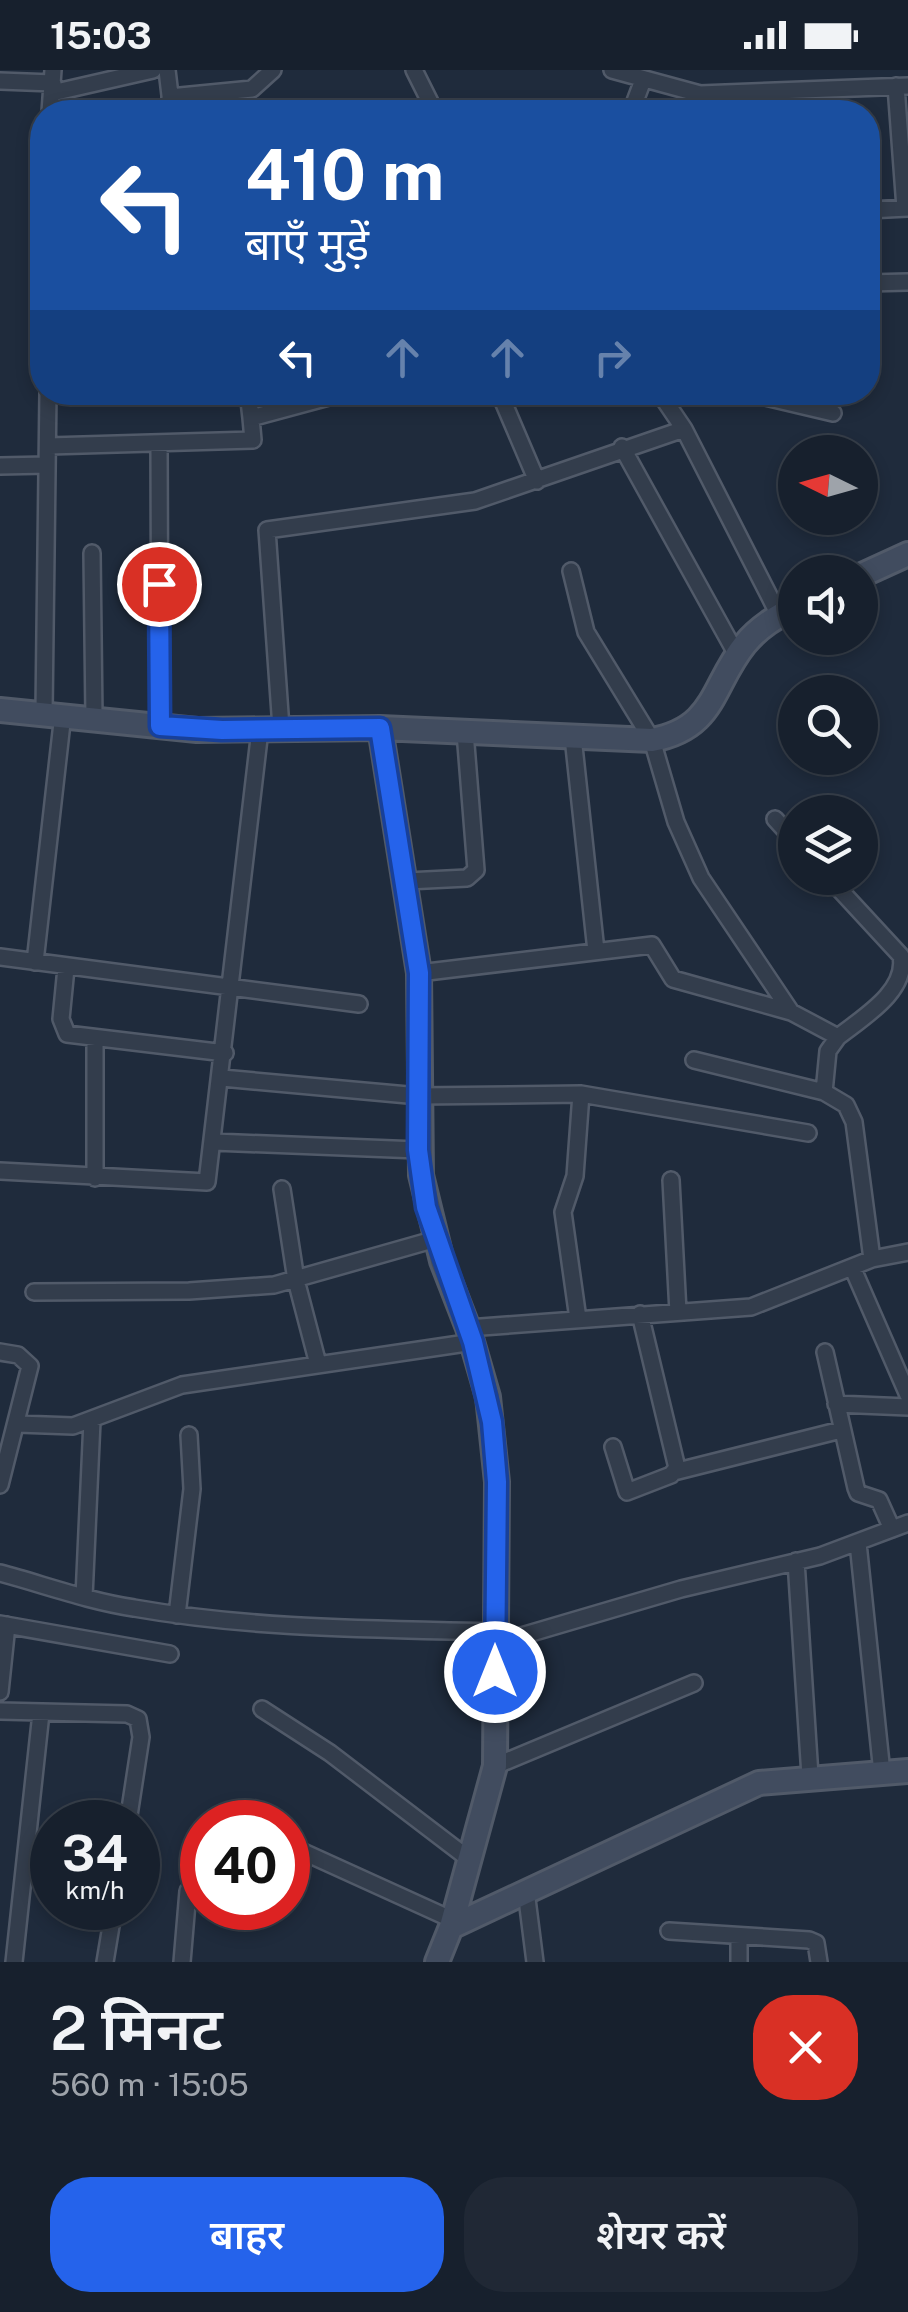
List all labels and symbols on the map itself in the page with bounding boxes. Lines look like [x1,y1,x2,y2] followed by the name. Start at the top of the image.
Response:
[778,435,878,535] north arrow
[117,542,202,627] pin
[443,1620,547,1724] position arrow
[180,1800,310,1930] speed limit sign: 40

